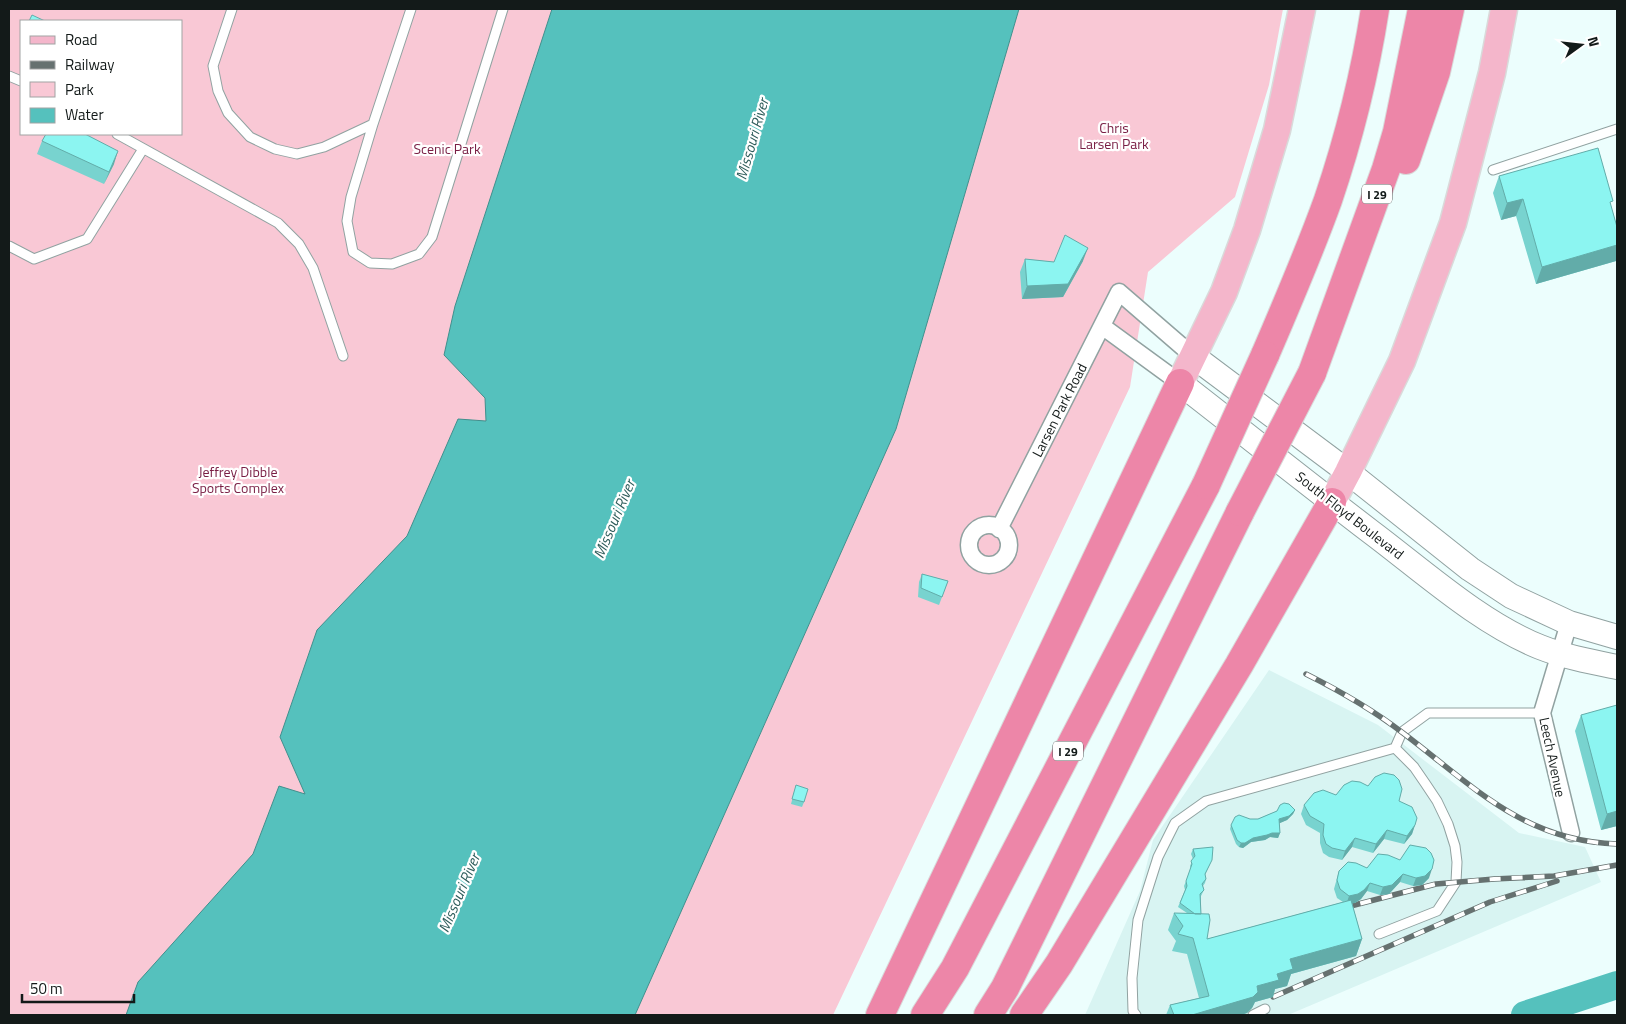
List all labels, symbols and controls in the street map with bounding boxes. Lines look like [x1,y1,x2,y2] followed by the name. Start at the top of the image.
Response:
[20,20,182,135] legend
[1556,20,1606,70] north arrow
[65,28,97,51] text: Road
[1583,34,1605,49] text: N
[65,53,115,76] text: Railway
[65,78,94,101] text: Park
[729,94,775,182] water label: Missouri River
[65,103,104,126] text: Water
[1079,117,1149,154] park label: Chris Larsen Park
[413,138,481,159] park label: Scenic Park
[1362,184,1392,203] road number: I 29
[1026,359,1092,461] street label: Larsen Park Road
[192,461,285,498] park label: Jeffrey Dibble Sports Complex
[1291,466,1409,564] street label: South Floyd Boulevard
[587,474,642,562] water label: Missouri River
[1534,715,1572,799] street label: Leech Avenue
[1053,741,1083,760] road number: I 29
[432,848,487,936] water label: Missouri River
[22,972,135,1004] scale bar
[30,977,63,1000] text: 50 m

